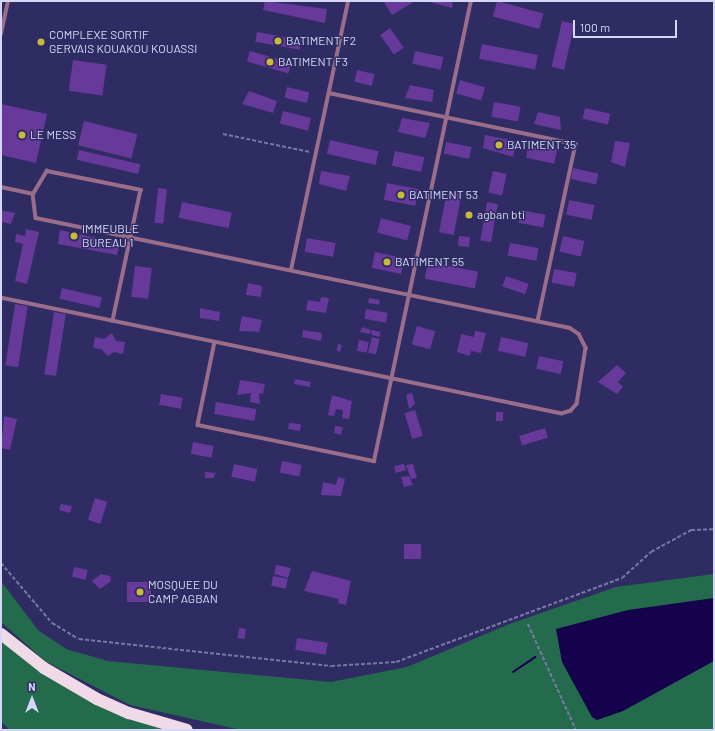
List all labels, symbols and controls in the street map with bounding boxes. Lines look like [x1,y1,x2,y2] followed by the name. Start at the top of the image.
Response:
[575,12,679,38] scale bar
[580,20,610,34] text: 100 m
[49,28,197,56] place label: COMPLEXE SORTIF GERVAIS KOUAKOU KOUASSI
[286,34,356,48] place label: BATIMENT F2
[273,36,283,46] marker: BATIMENT F2
[36,37,46,47] marker: COMPLEXE SORTIF GERVAIS KOUAKOU KOUASSI
[278,55,348,69] place label: BATIMENT F3
[265,57,275,67] marker: BATIMENT F3
[30,128,76,142] place label: LE MESS
[17,130,27,140] marker: LE MESS
[507,138,576,152] place label: BATIMENT 35
[494,140,504,150] marker: BATIMENT 35
[409,188,478,202] place label: BATIMENT 53
[396,190,406,200] marker: BATIMENT 53
[477,208,525,222] place label: agban bti
[464,210,474,220] marker: agban bti
[82,222,139,250] place label: IMMEUBLE BUREAU 1
[69,231,79,241] marker: IMMEUBLE BUREAU 1
[395,255,464,269] place label: BATIMENT 55
[382,257,392,267] marker: BATIMENT 55
[148,578,218,606] place label: MOSQUEE DU CAMP AGBAN
[135,587,145,597] marker: MOSQUEE DU CAMP AGBAN
[12,679,52,719] north arrow
[28,680,36,693] text: N

